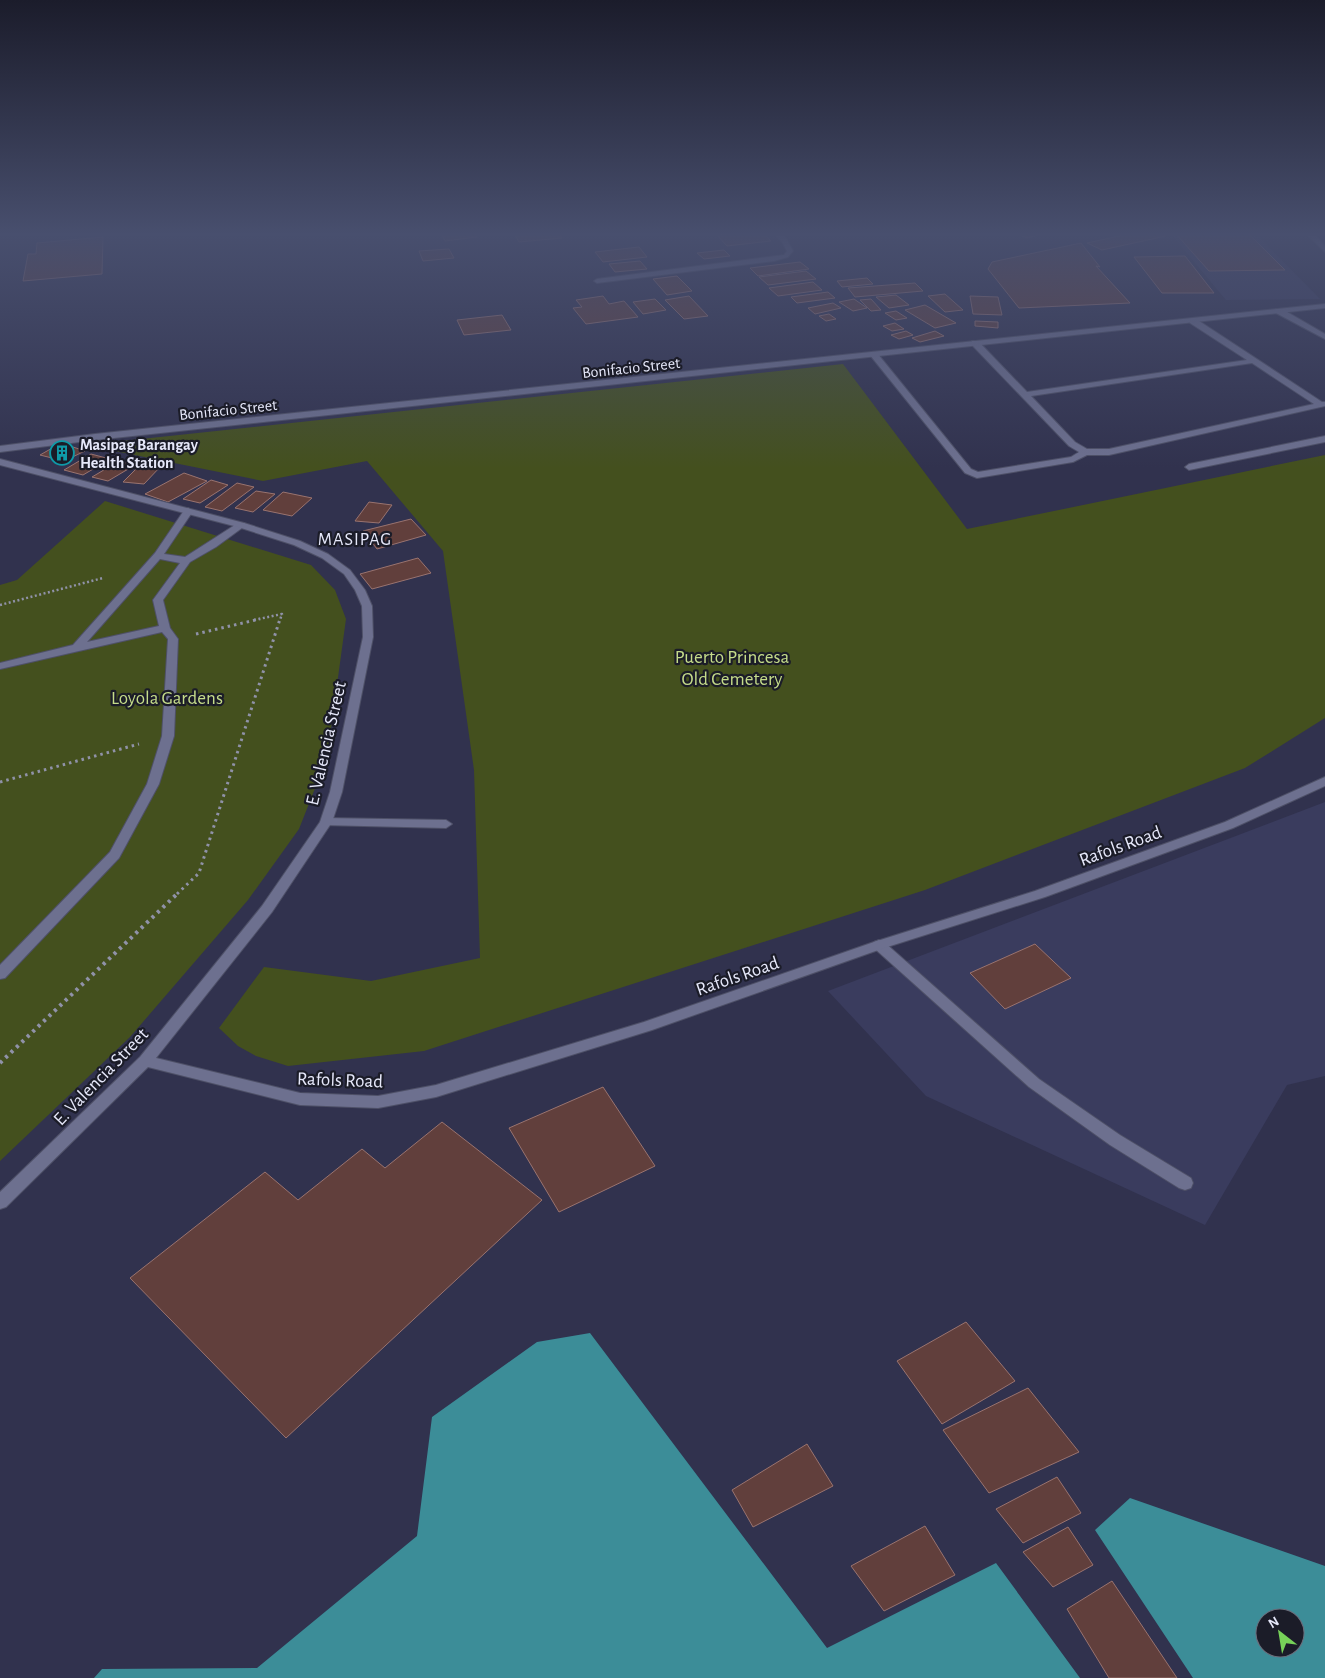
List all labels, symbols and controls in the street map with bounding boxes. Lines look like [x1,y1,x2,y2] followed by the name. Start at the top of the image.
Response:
[581,355,681,381] street label: Bonifacio Street
[178,397,278,423] street label: Bonifacio Street
[80,437,199,471] place label: Masipag Barangay Health Station
[49,440,75,466] building icon: Masipag Barangay Health Station
[318,531,392,549] district label: MASIPAG
[675,648,789,689] park label: Puerto Princesa Old Cemetery
[303,679,350,807] street label: E. Valencia Street
[111,689,223,708] park label: Loyola Gardens
[1077,823,1164,870] street label: Rafols Road
[694,953,781,999] street label: Rafols Road
[50,1025,152,1129] street label: E. Valencia Street
[297,1070,383,1092] street label: Rafols Road
[1255,1608,1305,1658] north arrow
[1266,1614,1282,1631] text: N

